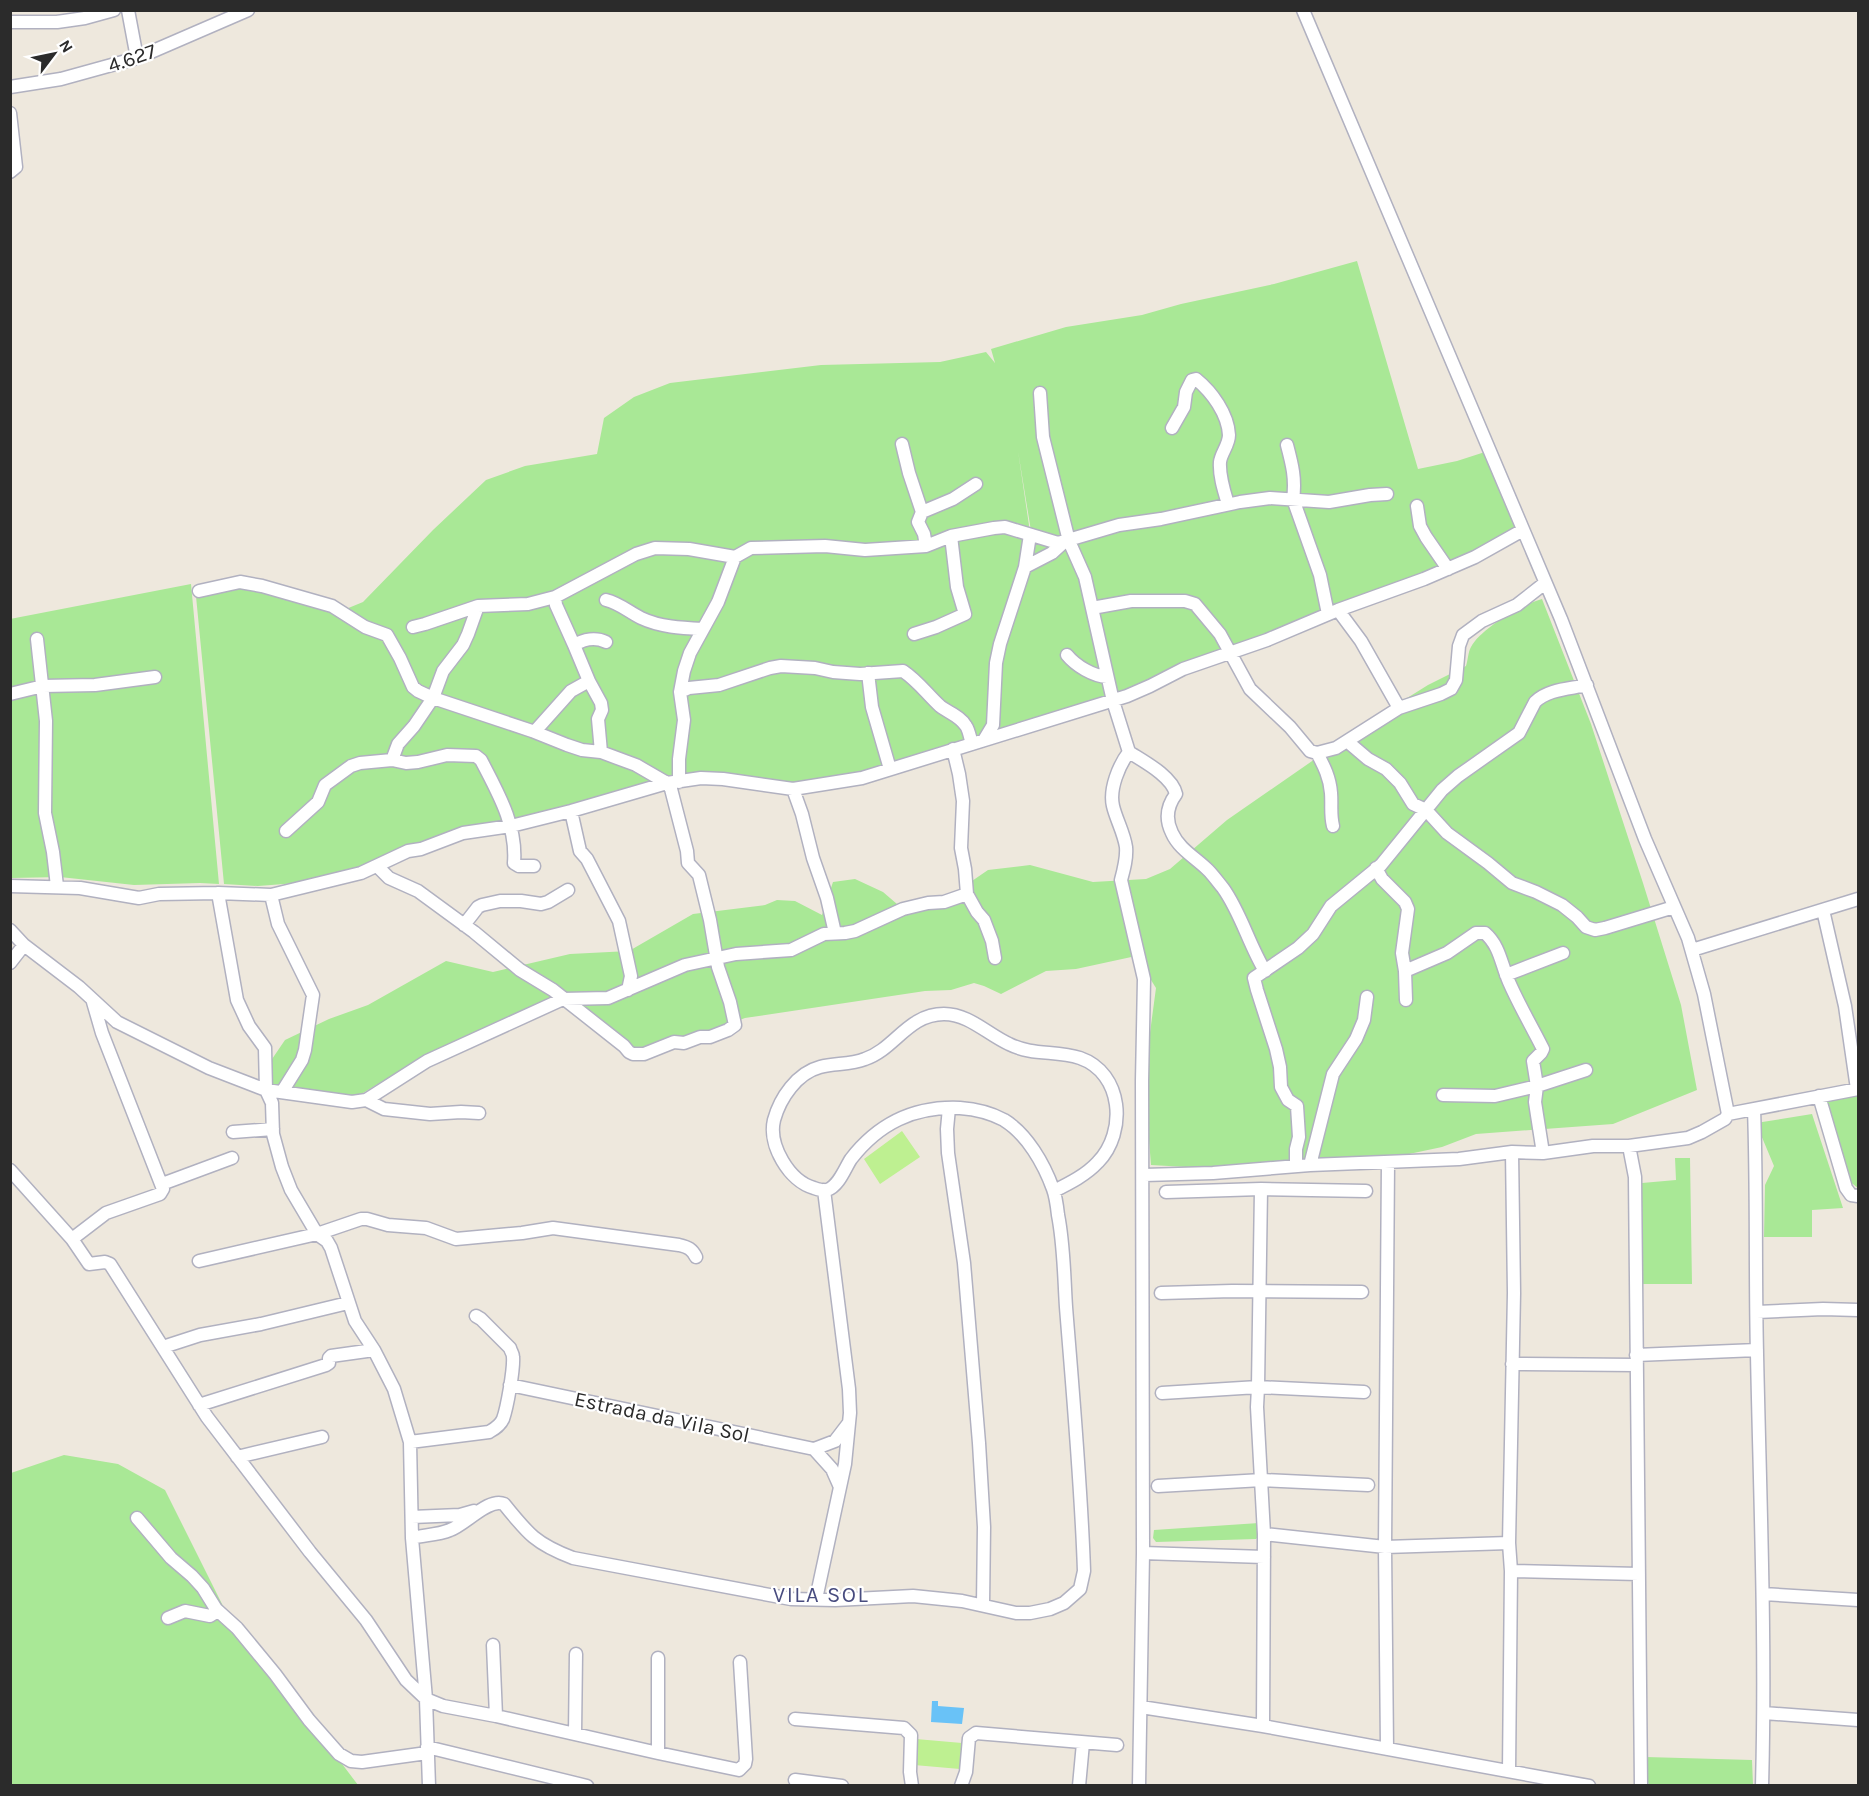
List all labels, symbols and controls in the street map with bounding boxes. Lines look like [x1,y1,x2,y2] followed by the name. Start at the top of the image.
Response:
[24,24,84,84] north arrow
[55,36,77,56] text: N
[105,39,159,77] street label: 4.627
[572,1387,752,1447] street label: Estrada da Vila Sol
[773,1582,869,1608] district label: VILA SOL

